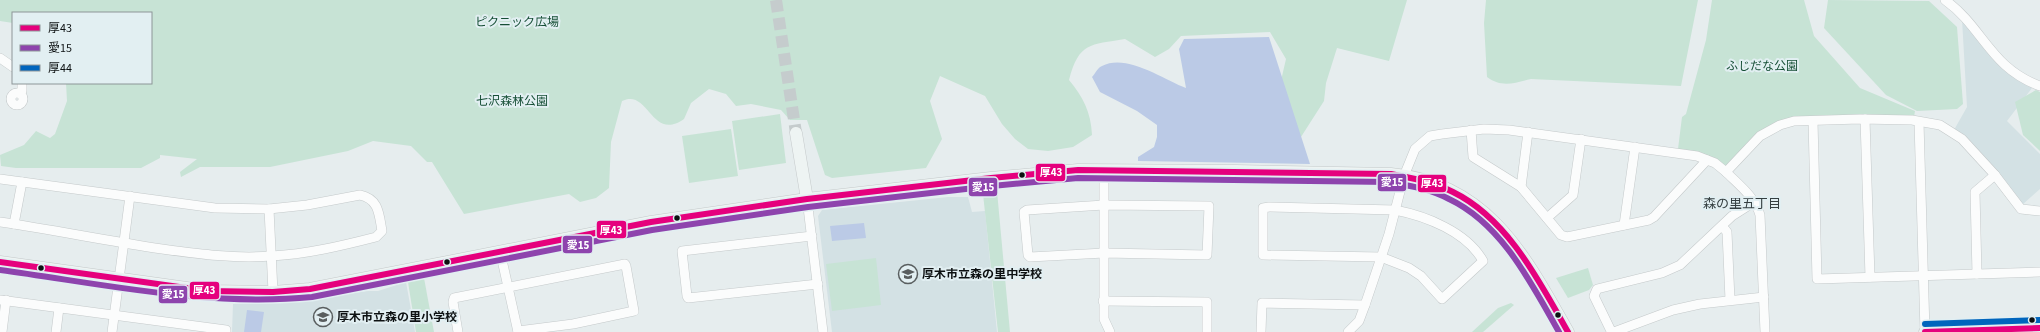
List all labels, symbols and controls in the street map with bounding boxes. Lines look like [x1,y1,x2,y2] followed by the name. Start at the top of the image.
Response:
[12,12,152,84] legend
[475,14,559,31] park label: ピクニック広場
[48,20,72,37] text: 厚43
[48,40,72,57] text: 愛15
[1726,58,1798,75] park label: ふじだな公園
[48,60,72,77] text: 厚44
[476,93,548,110] park label: 七沢森林公園
[1035,163,1066,182] line badge: 厚43
[1040,165,1062,180] text: 厚43
[1017,170,1027,180] unlabelled marker
[1377,173,1407,192] line badge: 愛15
[1417,174,1447,193] line badge: 厚43
[1381,175,1403,190] text: 愛15
[1421,176,1443,191] text: 厚43
[968,177,998,197] line badge: 愛15
[972,180,994,195] text: 愛15
[1703,195,1781,213] district label: 森の里五丁目
[672,213,682,223] unlabelled marker
[596,220,627,239] line badge: 厚43
[600,223,622,238] text: 厚43
[562,235,593,254] line badge: 愛15
[567,238,589,253] text: 愛15
[442,257,452,267] unlabelled marker
[36,263,46,273] unlabelled marker
[897,263,919,285] school or university icon: 厚木市立森の里中学校
[922,266,1042,283] place label: 厚木市立森の里中学校
[189,281,220,300] line badge: 厚43
[193,283,215,298] text: 厚43
[158,285,188,304] line badge: 愛15
[162,287,184,302] text: 愛15
[312,306,334,328] school or university icon: 厚木市立森の里小学校
[337,309,457,326] place label: 厚木市立森の里小学校
[1553,310,1563,320] unlabelled marker
[2027,315,2037,325] unlabelled marker

